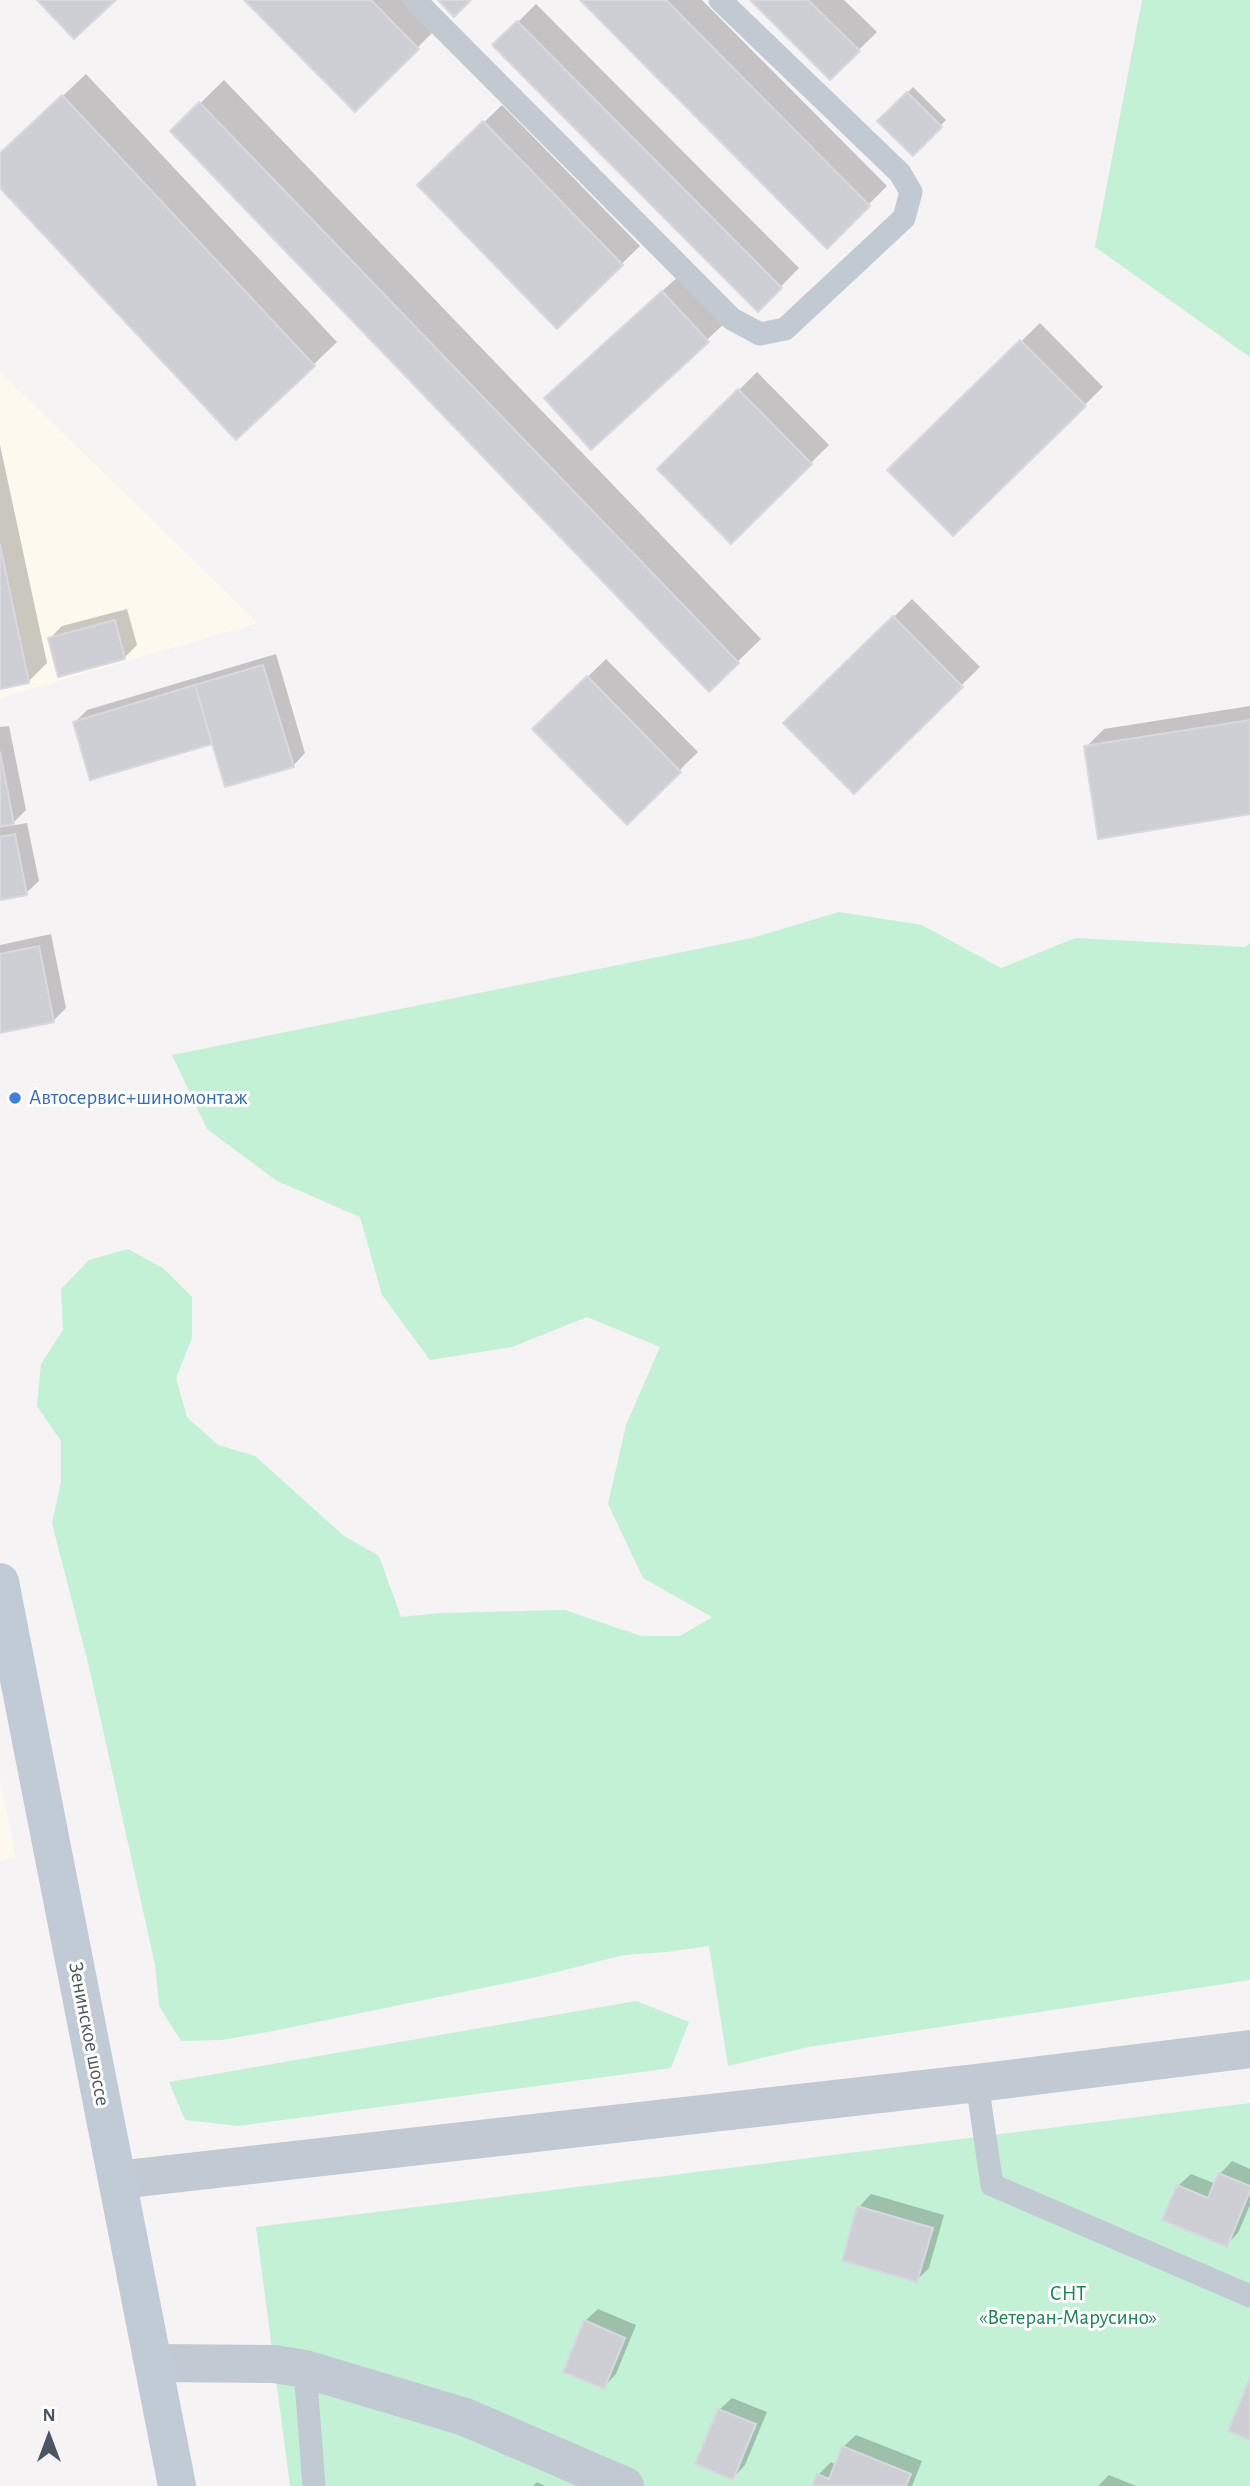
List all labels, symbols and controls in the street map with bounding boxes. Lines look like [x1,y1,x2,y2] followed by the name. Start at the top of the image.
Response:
[29,1085,247,1111] place label: Автосервис+шиномонтаж
[7,1090,23,1106] marker: Автосервис+шиномонтаж
[63,1960,115,2108] street label: Зенинское шоссе
[979,2281,1157,2331] park label: СНТ «Ветеран-Марусино»
[14,2402,84,2472] north arrow
[42,2406,56,2425] text: N

